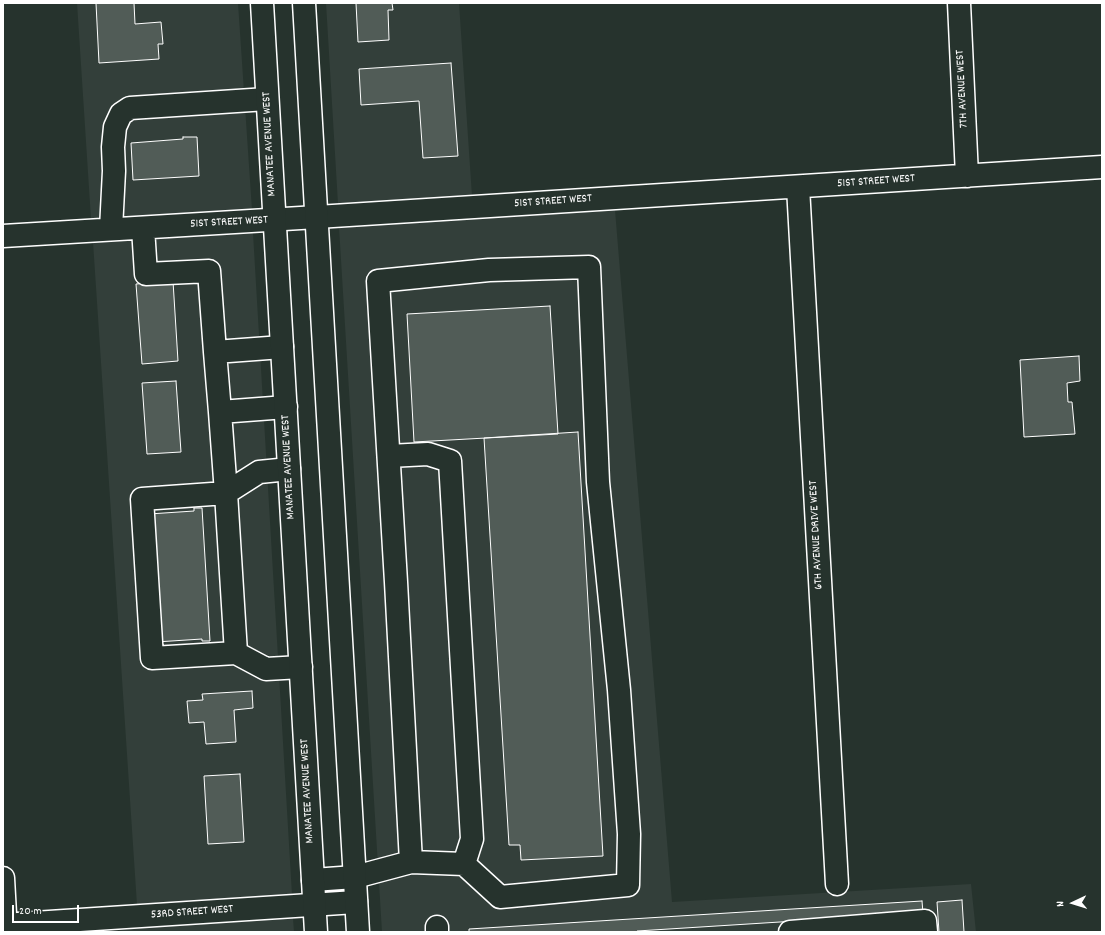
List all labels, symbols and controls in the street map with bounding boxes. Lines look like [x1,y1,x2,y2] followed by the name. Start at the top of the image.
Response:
[954,49,972,129] street label: 7TH AVENUE WEST
[260,91,280,197] street label: MANATEE AVENUE WEST
[837,172,915,192] street label: 51ST STREET WEST
[514,192,592,212] street label: 51ST STREET WEST
[190,214,268,232] street label: 51ST STREET WEST
[279,414,299,520] street label: MANATEE AVENUE WEST
[807,480,827,590] street label: 6TH AVENUE DRIVE WEST
[298,738,318,844] street label: MANATEE AVENUE WEST
[1053,883,1093,923] north arrow
[14,897,81,923] scale bar
[1053,901,1069,907] text: N
[19,903,42,920] text: 20 m
[150,903,234,923] street label: 53RD STREET WEST

